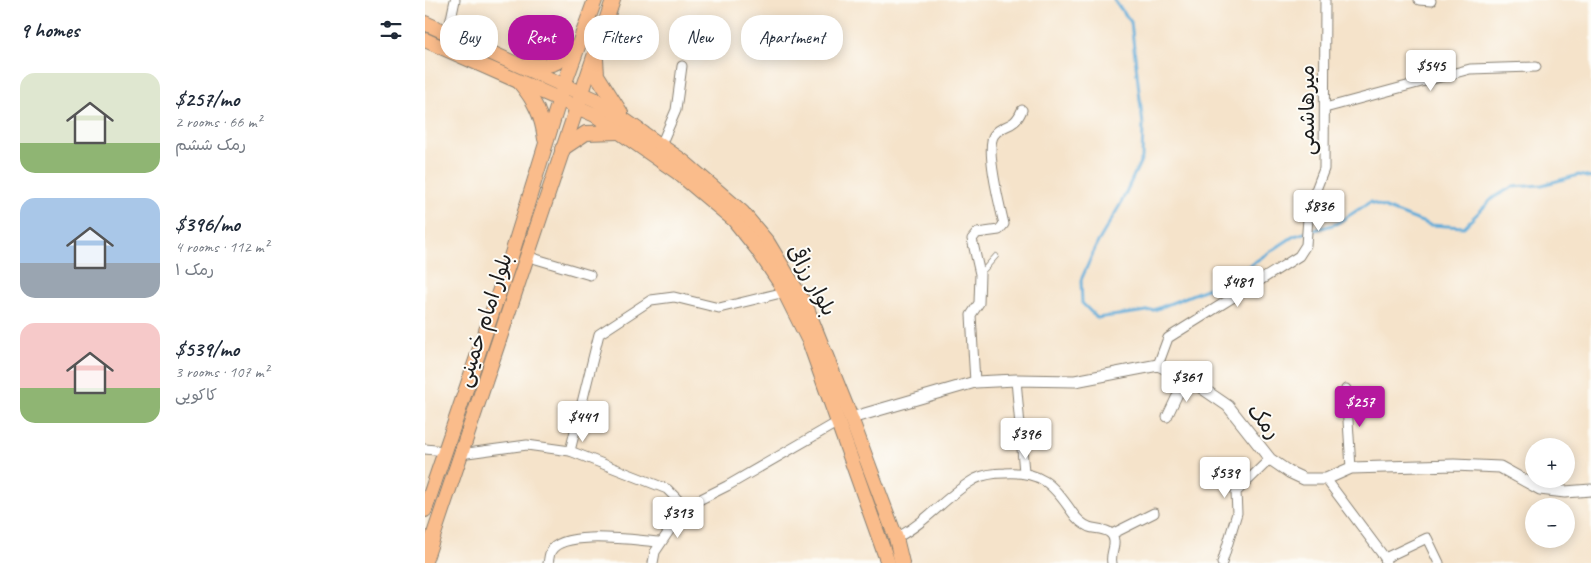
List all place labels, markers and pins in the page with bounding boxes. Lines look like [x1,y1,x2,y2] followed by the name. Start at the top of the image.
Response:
[1401,49,1461,92] pin: $545
[1289,190,1349,232] pin: $836
[1208,266,1268,308] pin: $481
[1157,360,1217,403] pin: $361
[1330,386,1390,428] pin: $257
[553,400,613,443] pin: $441
[996,418,1056,460] pin: $396
[1195,456,1255,499] pin: $539
[648,496,708,539] pin: $313

